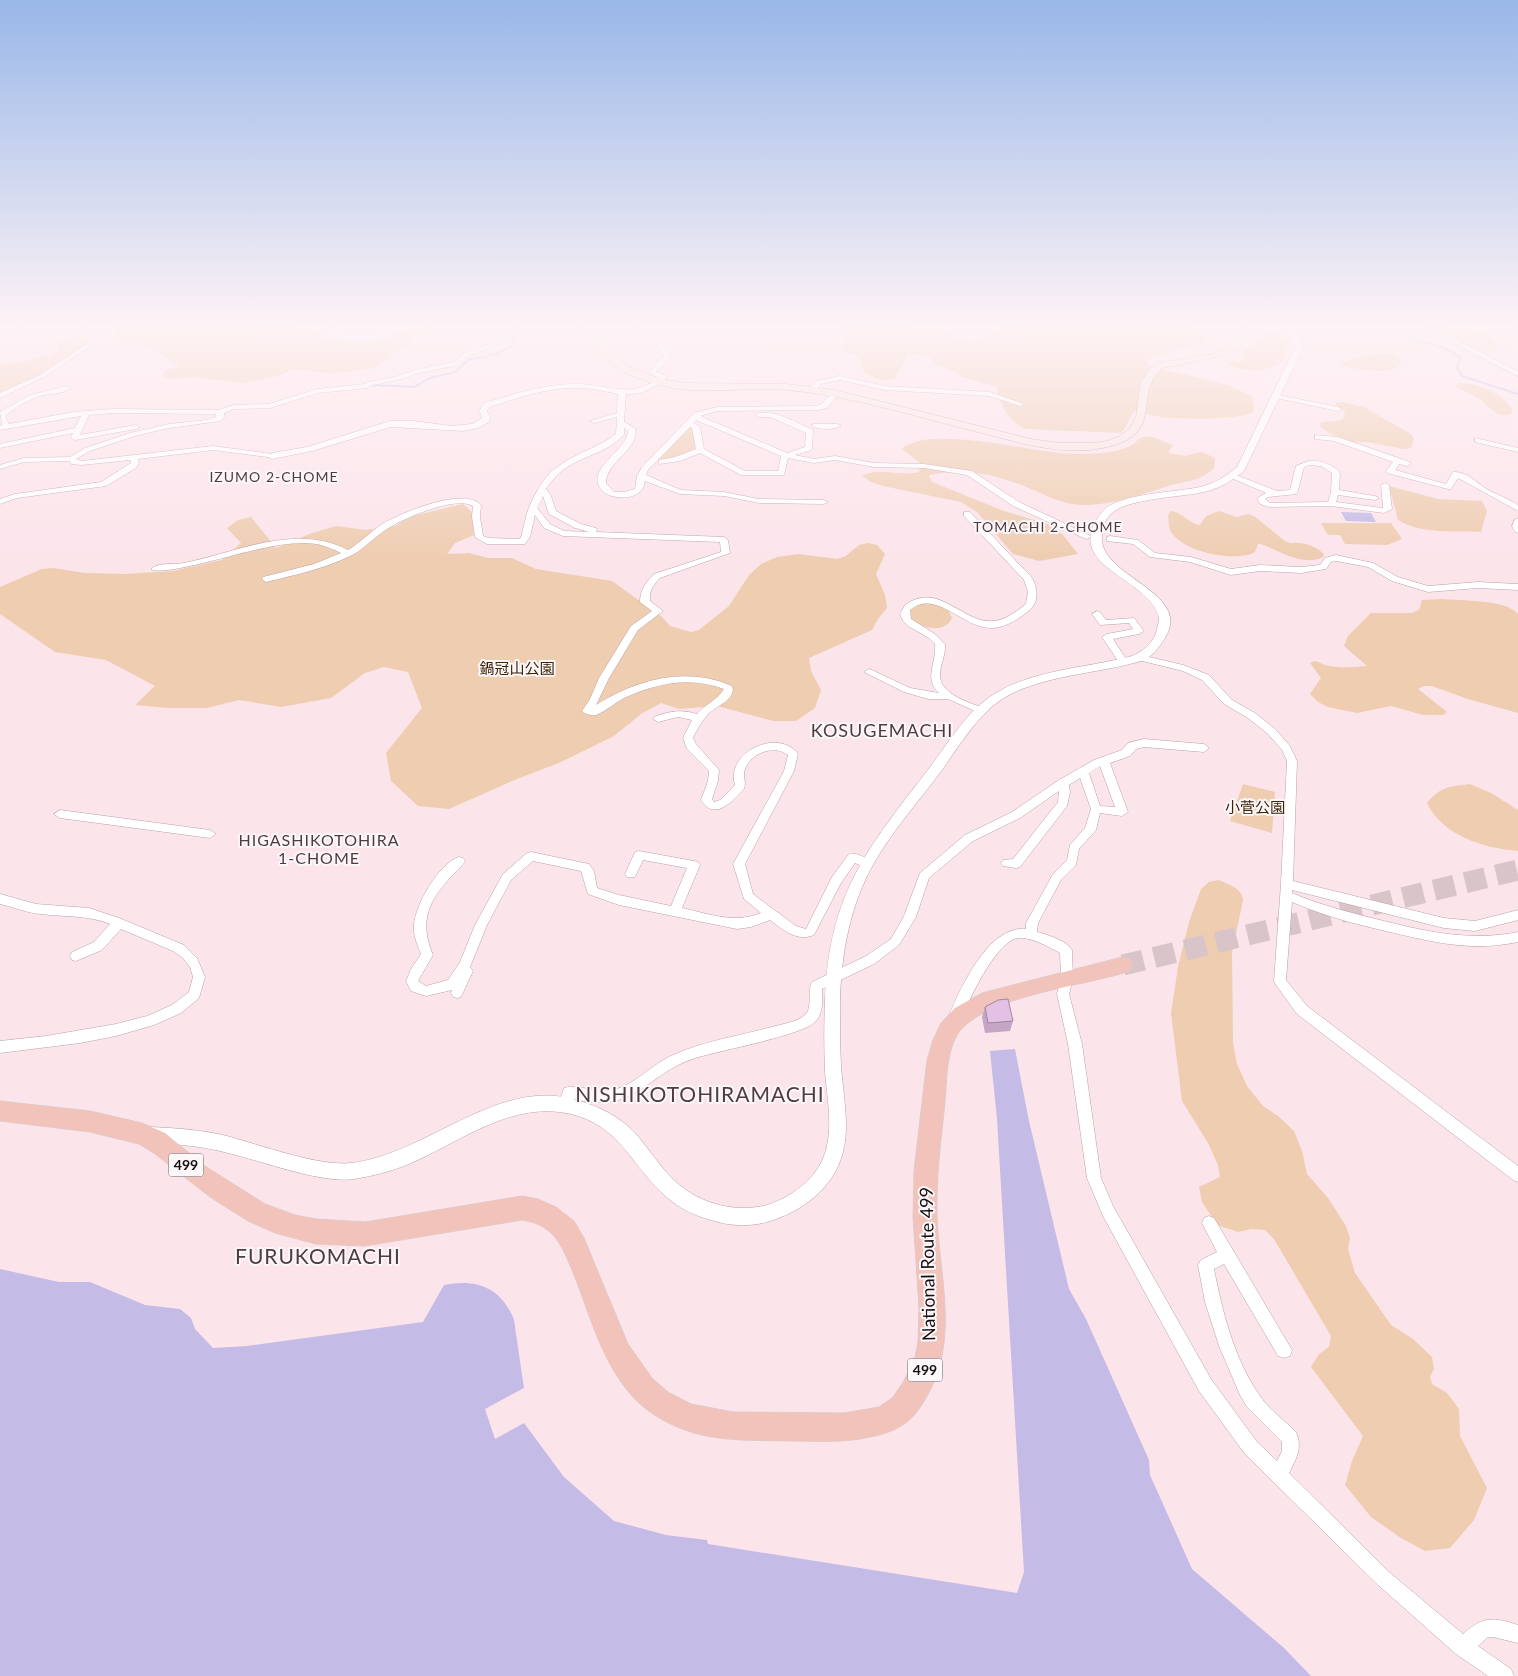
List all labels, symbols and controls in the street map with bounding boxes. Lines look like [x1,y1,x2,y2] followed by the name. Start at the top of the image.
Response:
[209,468,339,485] district label: IZUMO 2-CHOME
[973,518,1123,535] district label: TOMACHI 2-CHOME
[479,659,555,677] park label: 鍋冠山公園
[811,719,953,741] district label: KOSUGEMACHI
[1225,798,1285,816] park label: 小菅公園
[239,830,400,867] district label: HIGASHIKOTOHIRA 1-CHOME
[575,1081,825,1106] district label: NISHIKOTOHIRAMACHI
[168,1154,204,1176] road number: 499
[915,1187,939,1341] street label: National Route 499
[235,1243,401,1268] district label: FURUKOMACHI
[908,1358,942,1382] road number: 499

